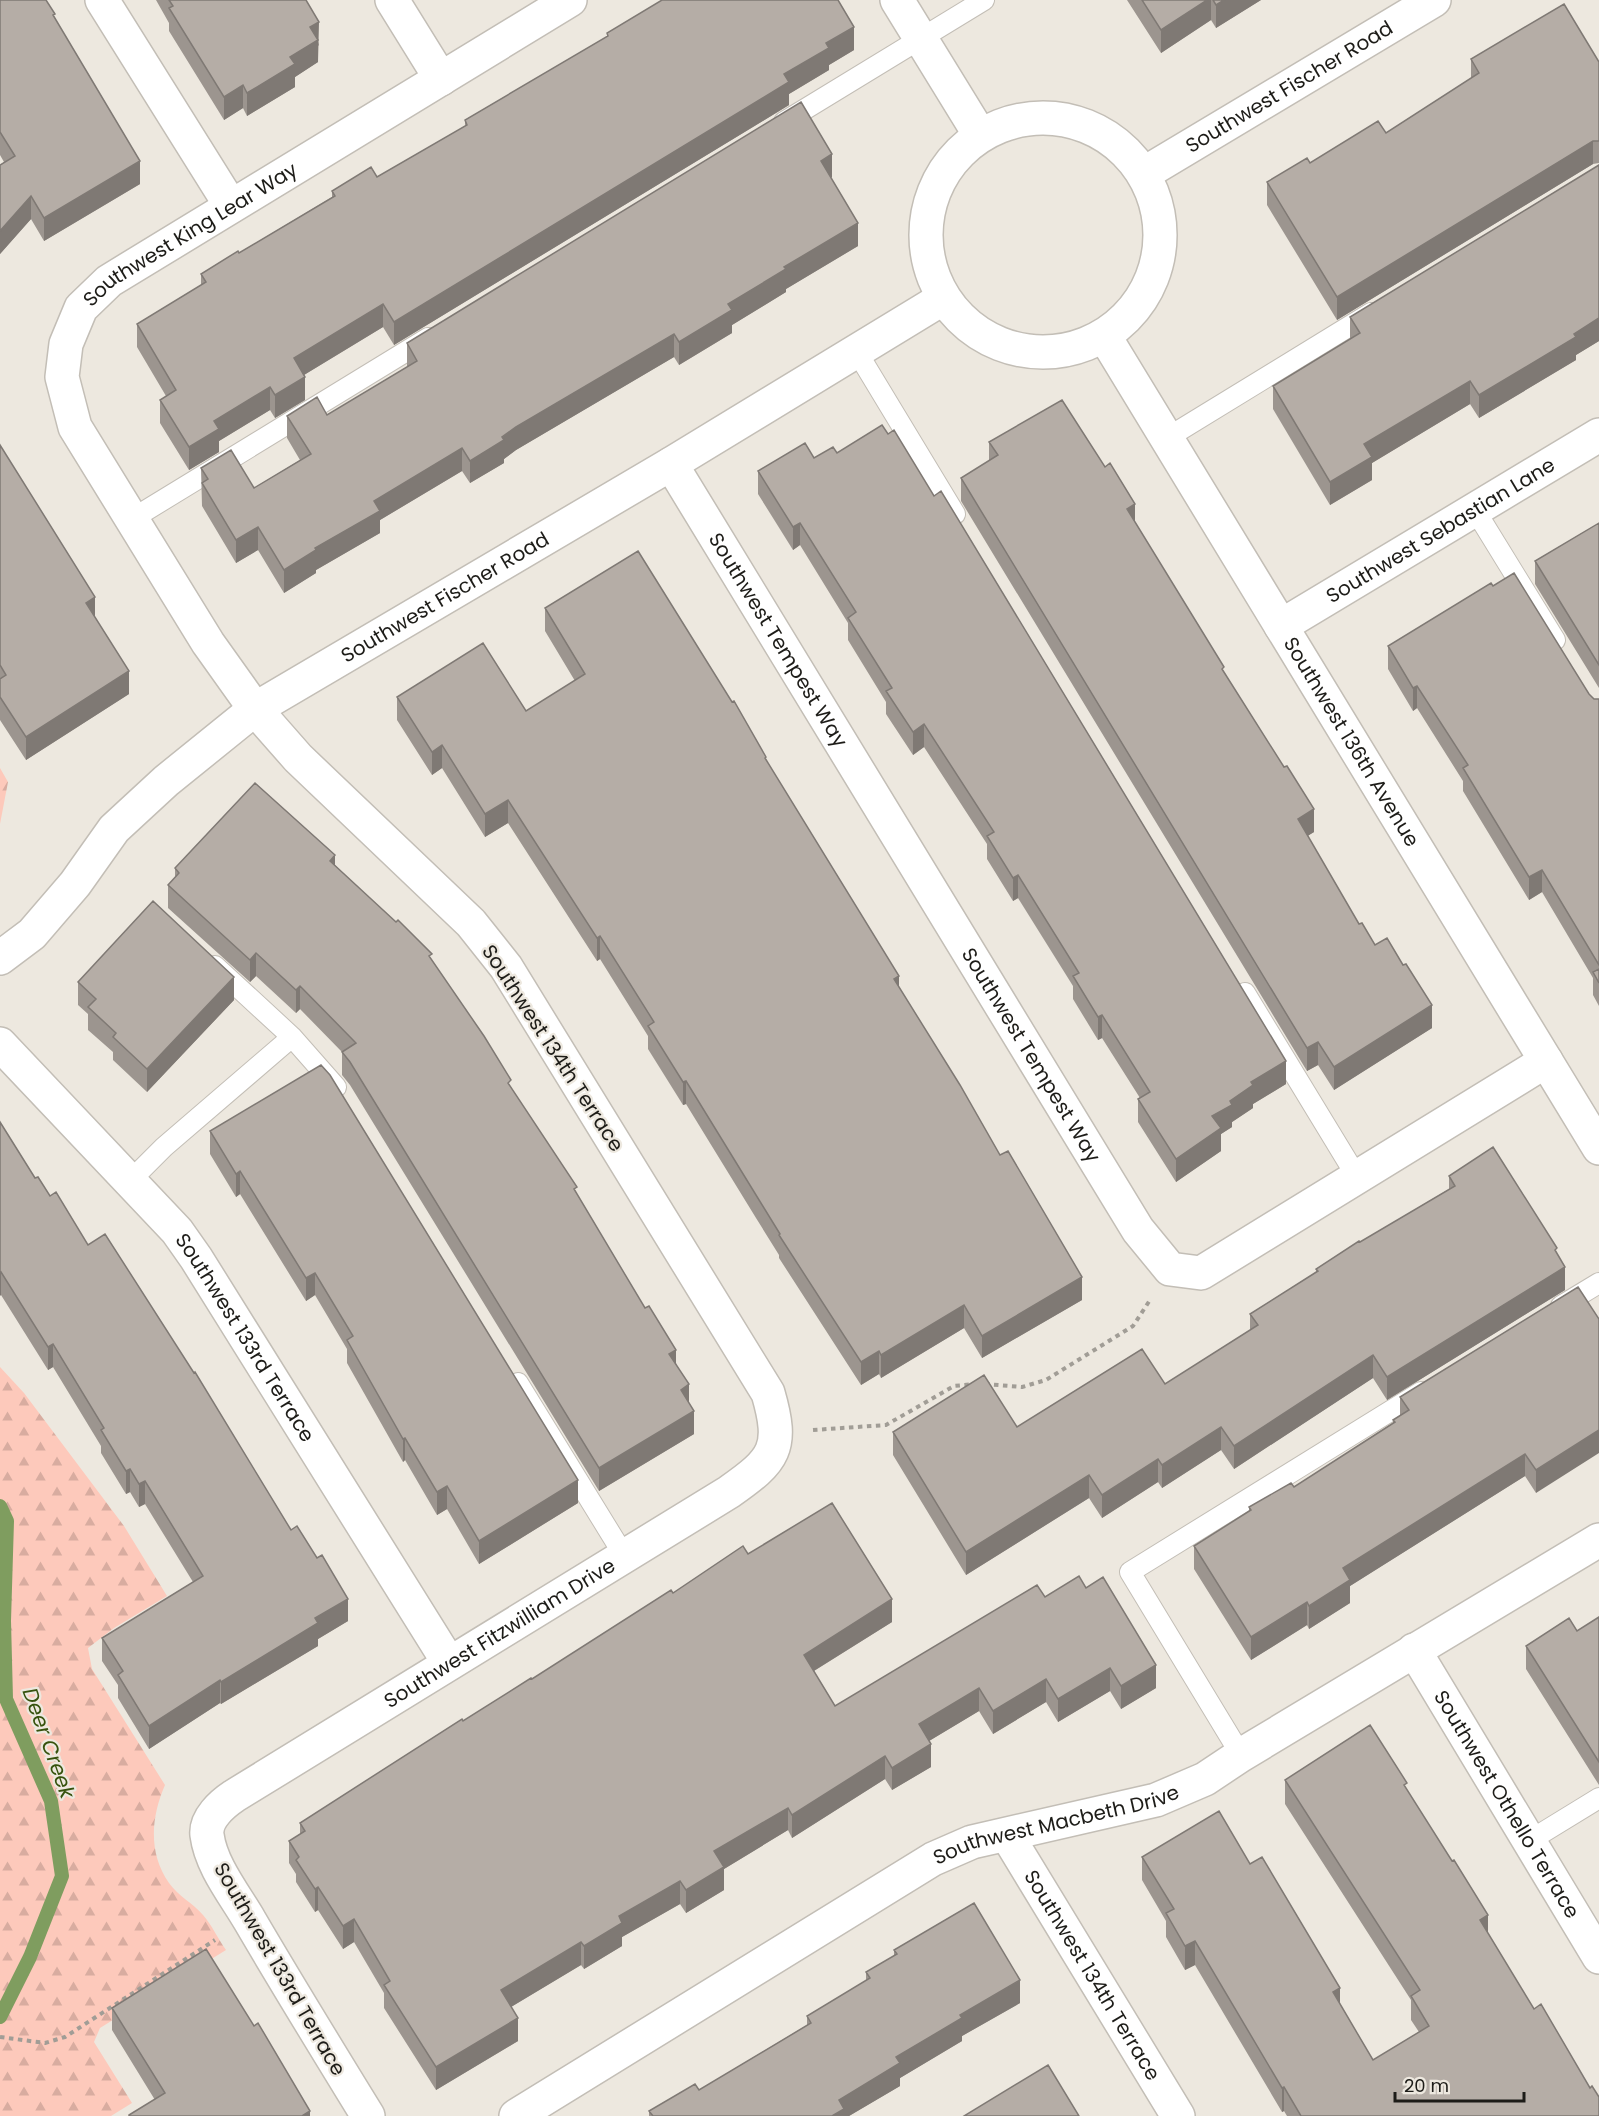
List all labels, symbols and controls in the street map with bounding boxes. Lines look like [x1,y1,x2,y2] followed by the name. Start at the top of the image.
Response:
[1180,14,1398,160] street label: Southwest Fischer Road
[77,155,303,313] street label: Southwest King Lear Way
[1321,451,1560,610] street label: Southwest Sebastian Lane
[336,525,554,669] street label: Southwest Fischer Road
[702,527,854,752] street label: Southwest Tempest Way
[1277,632,1426,852] street label: Southwest 136th Avenue
[475,939,631,1157] street label: Southwest 134th Terrace
[955,942,1107,1167] street label: Southwest Tempest Way
[169,1227,321,1447] street label: Southwest 133rd Terrace
[379,1551,620,1715] street label: Southwest Fitzwilliam Drive
[16,1684,83,1804] water label: Deer Creek
[1427,1685,1586,1924] street label: Southwest Othello Terrace
[929,1778,1183,1871] street label: Southwest Macbeth Drive
[207,1857,353,2081] street label: Southwest 133rd Terrace
[1017,1865,1167,2086] street label: Southwest 134th Terrace
[1395,2065,1524,2103] scale bar
[1404,2073,1449,2098] text: 20 m

